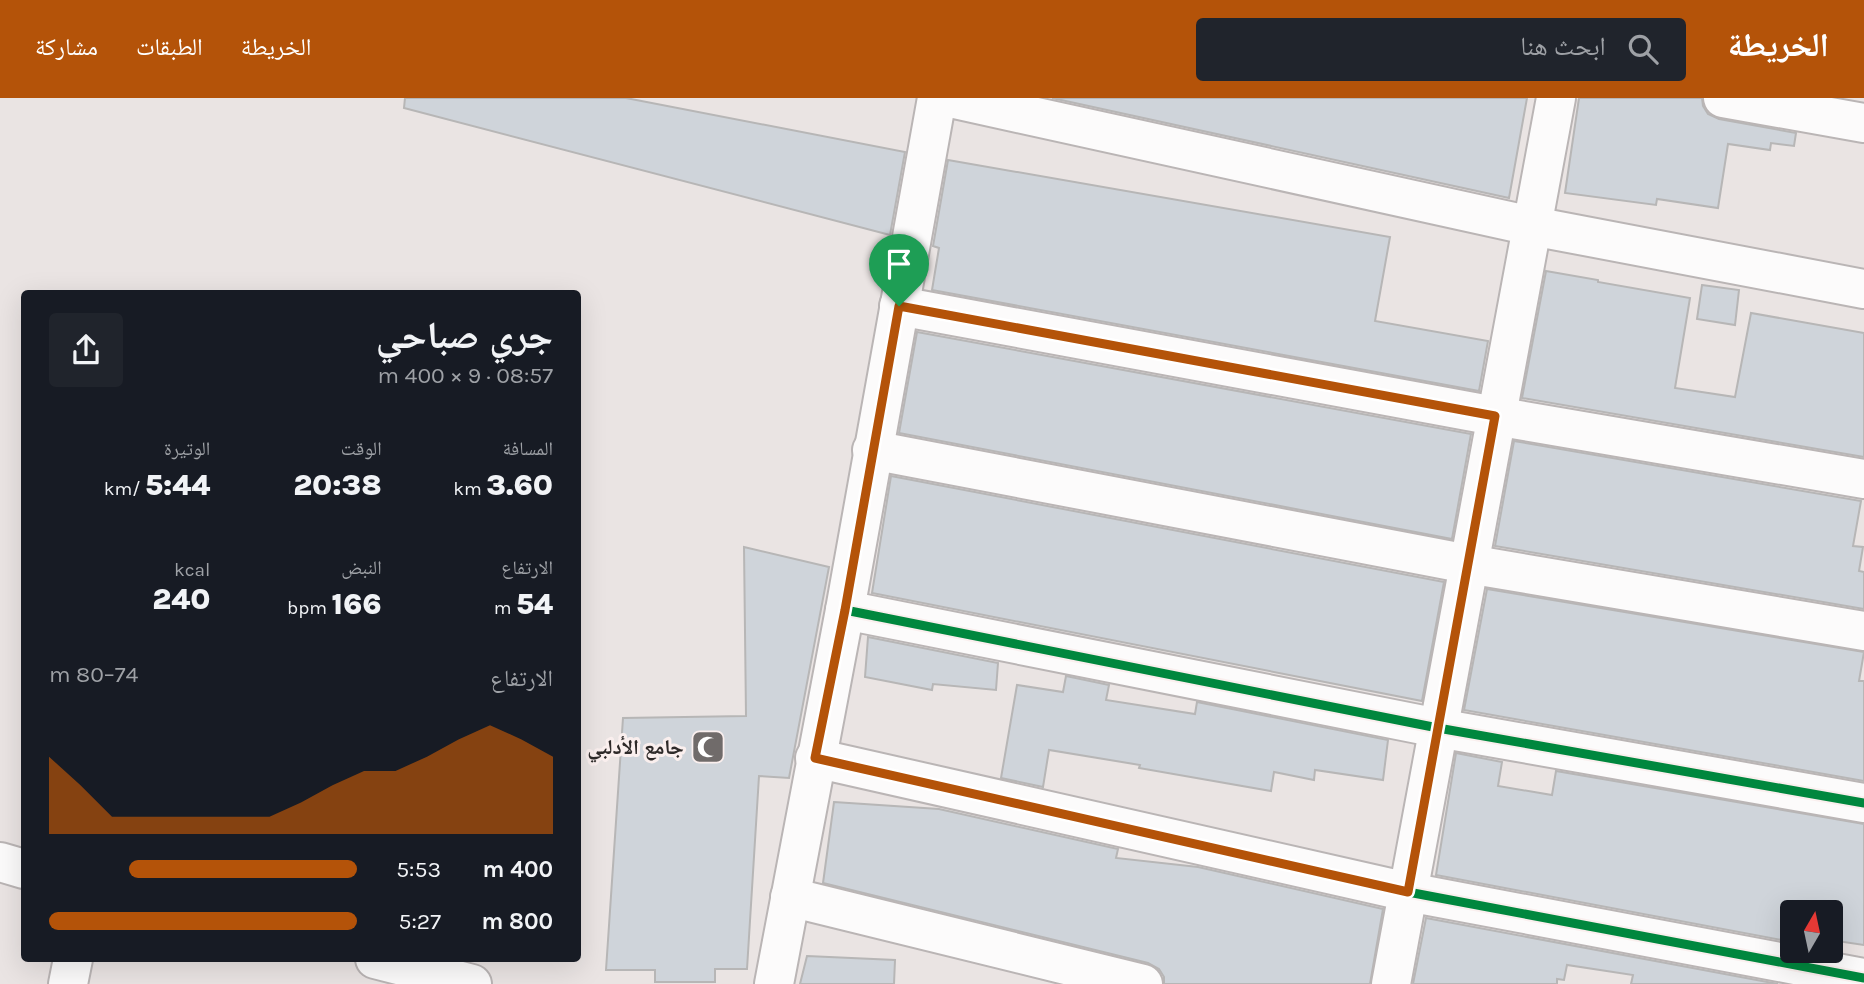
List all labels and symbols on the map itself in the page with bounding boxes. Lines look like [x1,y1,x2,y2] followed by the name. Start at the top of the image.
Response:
[869,234,929,306] pin
[689,728,727,766] mosque icon: جامع الأدلبي
[587,735,684,763] place label: جامع الأدلبي
[1780,900,1843,962] north arrow

